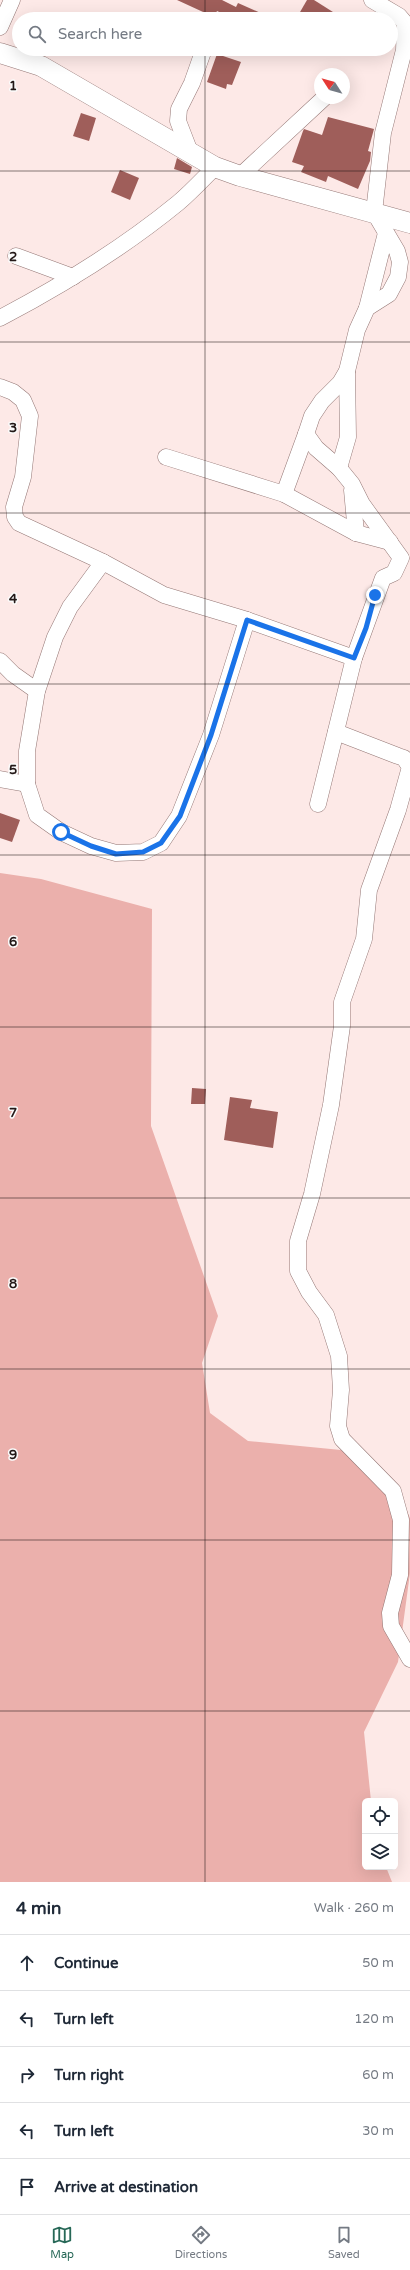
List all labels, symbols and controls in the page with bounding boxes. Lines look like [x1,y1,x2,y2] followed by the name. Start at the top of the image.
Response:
[12,12,398,56] search box
[26,23,48,45] icon: search
[58,25,142,43] text: Search here
[314,68,350,104] north arrow
[9,78,17,94] text: 1
[9,249,17,265] text: 2
[9,420,17,436] text: 3
[366,586,384,604] route end
[9,591,18,607] text: 4
[9,762,17,778] text: 5
[52,823,70,841] route start
[9,934,17,950] text: 6
[9,1105,17,1121] text: 7
[9,1276,17,1292] text: 8
[9,1447,17,1463] text: 9
[362,1798,398,1870] map controls
[362,1798,398,1834] button: locate
[362,1834,398,1870] button: layers
[16,1898,61,1919] text: 4 min
[314,1900,394,1916] text: Walk · 260 m
[16,1952,38,1974] icon: ahead
[54,1954,118,1972] text: Continue
[362,1955,394,1971] text: 50 m
[16,2008,38,2030] icon: left
[54,2010,114,2028] text: Turn left
[354,2011,394,2027] text: 120 m
[16,2064,38,2086] icon: right
[54,2066,124,2084] text: Turn right
[362,2067,394,2083] text: 60 m
[16,2120,38,2142] icon: left
[54,2122,114,2140] text: Turn left
[362,2123,394,2139] text: 30 m
[16,2176,38,2198] icon: arrive
[54,2178,198,2196] text: Arrive at destination
[50,2224,74,2261] tab: Map
[175,2224,227,2261] tab: Directions
[328,2224,360,2261] tab: Saved

